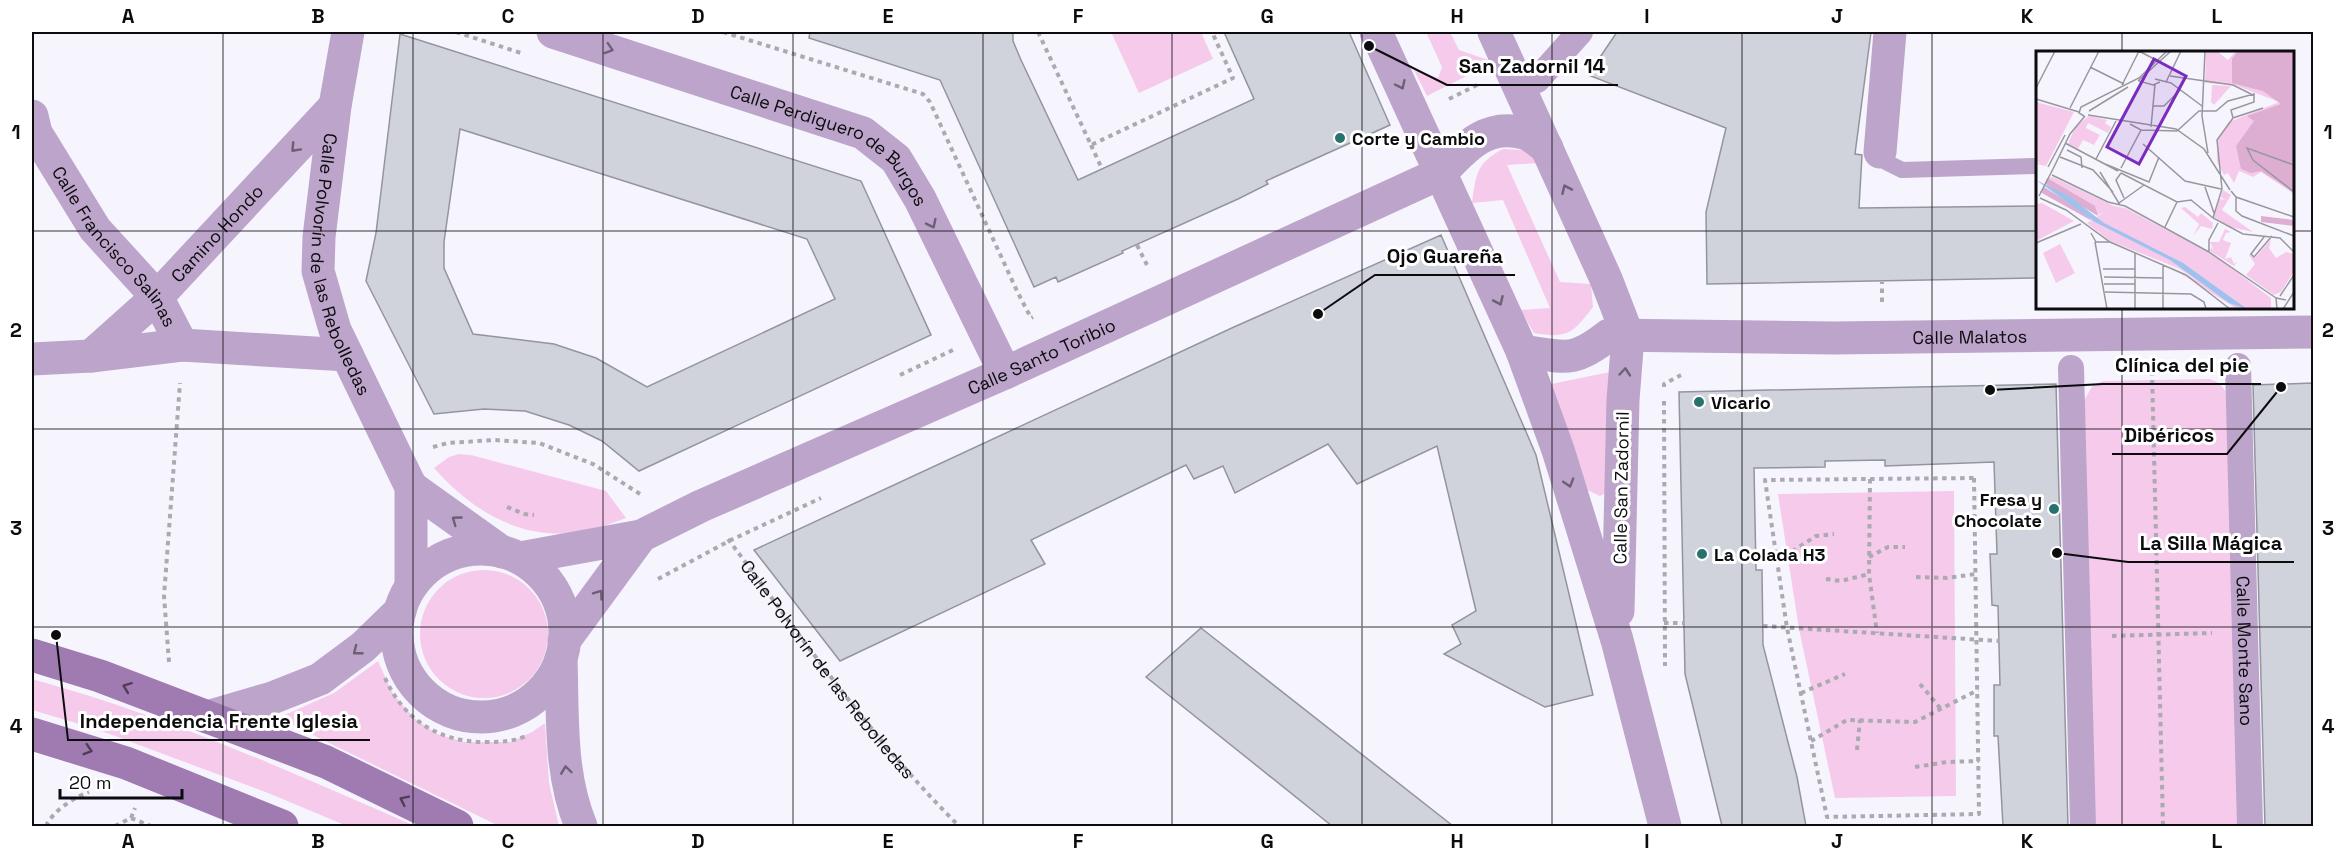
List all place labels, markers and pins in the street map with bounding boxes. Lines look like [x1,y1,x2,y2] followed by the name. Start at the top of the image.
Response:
[1447,47,1618,85] callout: San Zadornil 14
[1352,127,1485,150] place label: Corte y Cambio
[1333,131,1347,145] marker: Corte y Cambio
[1375,237,1515,275] callout: Ojo Guareña
[2103,346,2261,384] callout: Clínica del pie
[1711,391,1771,414] place label: Vicario
[1692,395,1706,409] marker: Vicario
[2112,416,2227,454] callout: Dibéricos
[1954,488,2042,532] place label: Fresa y Chocolate
[2047,502,2061,516] marker: Fresa y Chocolate
[2128,524,2294,562] callout: La Silla Mágica
[1714,543,1826,566] place label: La Colada H3
[1695,547,1709,561] marker: La Colada H3
[68,702,370,740] callout: Independencia Frente Iglesia

